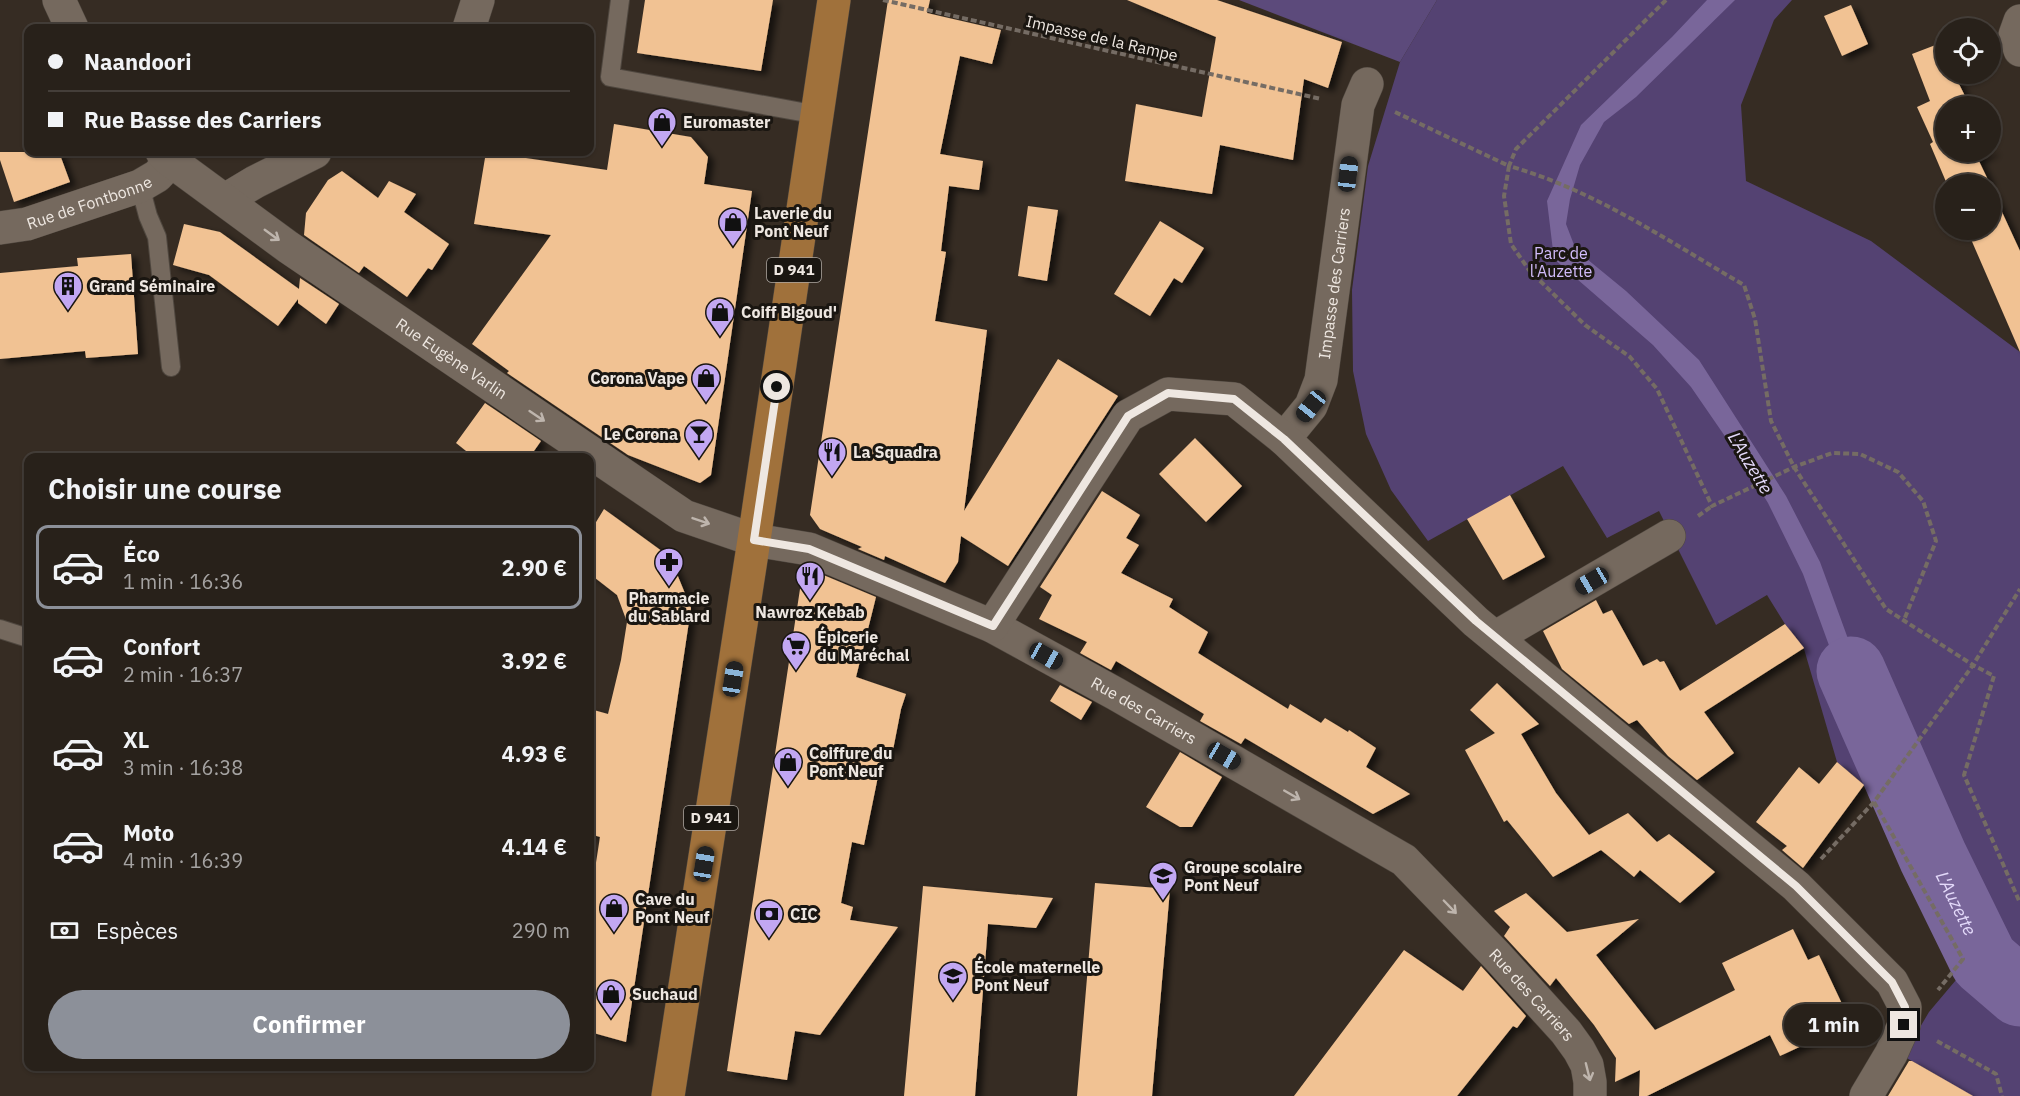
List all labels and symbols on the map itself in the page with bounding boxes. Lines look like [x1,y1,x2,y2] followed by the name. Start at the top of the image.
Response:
[1024,11,1180,65] street label: Impasse de la Rampe
[646,106,678,148] shop icon: Euromaster
[683,112,771,132] place label: Euromaster
[1337,155,1359,193] car
[24,171,156,233] street label: Rue de Fontbonne
[754,203,832,241] place label: Laverie du Pont Neuf
[717,206,749,248] shop icon: Laverie du Pont Neuf
[1314,206,1354,360] street label: Impasse des Carriers
[264,229,280,241] one-way arrow
[1530,243,1593,281] park label: Parc de l'Auzette
[767,258,821,282] road number: D 941
[52,270,84,312] building icon: Grand Séminaire
[89,276,215,296] place label: Grand Séminaire
[704,296,736,338] shop icon: Coiff Bigoud'
[741,302,837,322] place label: Coiff Bigoud'
[392,313,511,403] street label: Rue Eugène Varlin
[690,362,722,404] shop icon: Corona Vape
[590,368,685,388] place label: Corona Vape
[763,373,790,400] route start
[1293,386,1329,426] car
[529,410,545,422] one-way arrow
[683,418,715,460] bar icon: Le Corona
[603,424,678,444] place label: Le Corona
[1723,427,1778,498] water label: L'Auzette
[816,436,848,478] restaurant icon: La Squadra
[853,442,938,462] place label: La Squadra
[691,517,710,528] one-way arrow
[653,546,685,588] pharmacy icon: Pharmacie du Sablard
[794,560,826,602] restaurant icon: Nawroz Kebab
[1572,564,1612,598] car
[628,588,710,626] place label: Pharmacie du Sablard
[755,602,865,622] place label: Nawroz Kebab
[817,626,910,665] place label: Épicerie du Maréchal
[780,630,812,672] supermarket icon: Épicerie du Maréchal
[1026,639,1066,673] car
[721,660,745,698] car
[1088,672,1200,748] street label: Rue des Carriers
[1204,739,1244,773] car
[809,743,893,781] place label: Coiffure du Pont Neuf
[772,746,804,788] shop icon: Coiffure du Pont Neuf
[1284,790,1301,802] one-way arrow
[684,806,738,830] road number: D 941
[692,845,716,883] car
[1184,857,1302,895] place label: Groupe scolaire Pont Neuf
[1147,860,1179,902] school or university icon: Groupe scolaire Pont Neuf
[1931,867,1982,939] water label: L'Auzette
[635,889,710,927] place label: Cave du Pont Neuf
[598,892,630,934] shop icon: Cave du Pont Neuf
[753,898,785,940] bank icon: CIC
[1443,900,1457,915] one-way arrow
[790,904,818,924] place label: CIC
[1485,944,1579,1045] street label: Rue des Carriers
[974,956,1100,995] place label: École maternelle Pont Neuf
[937,960,969,1002] school or university icon: École maternelle Pont Neuf
[595,978,627,1020] shop icon: Suchaud
[632,984,698,1004] place label: Suchaud
[1784,1004,1883,1046] callout: 1 min
[1890,1011,1917,1038] route end
[1582,1062,1594,1081] one-way arrow

